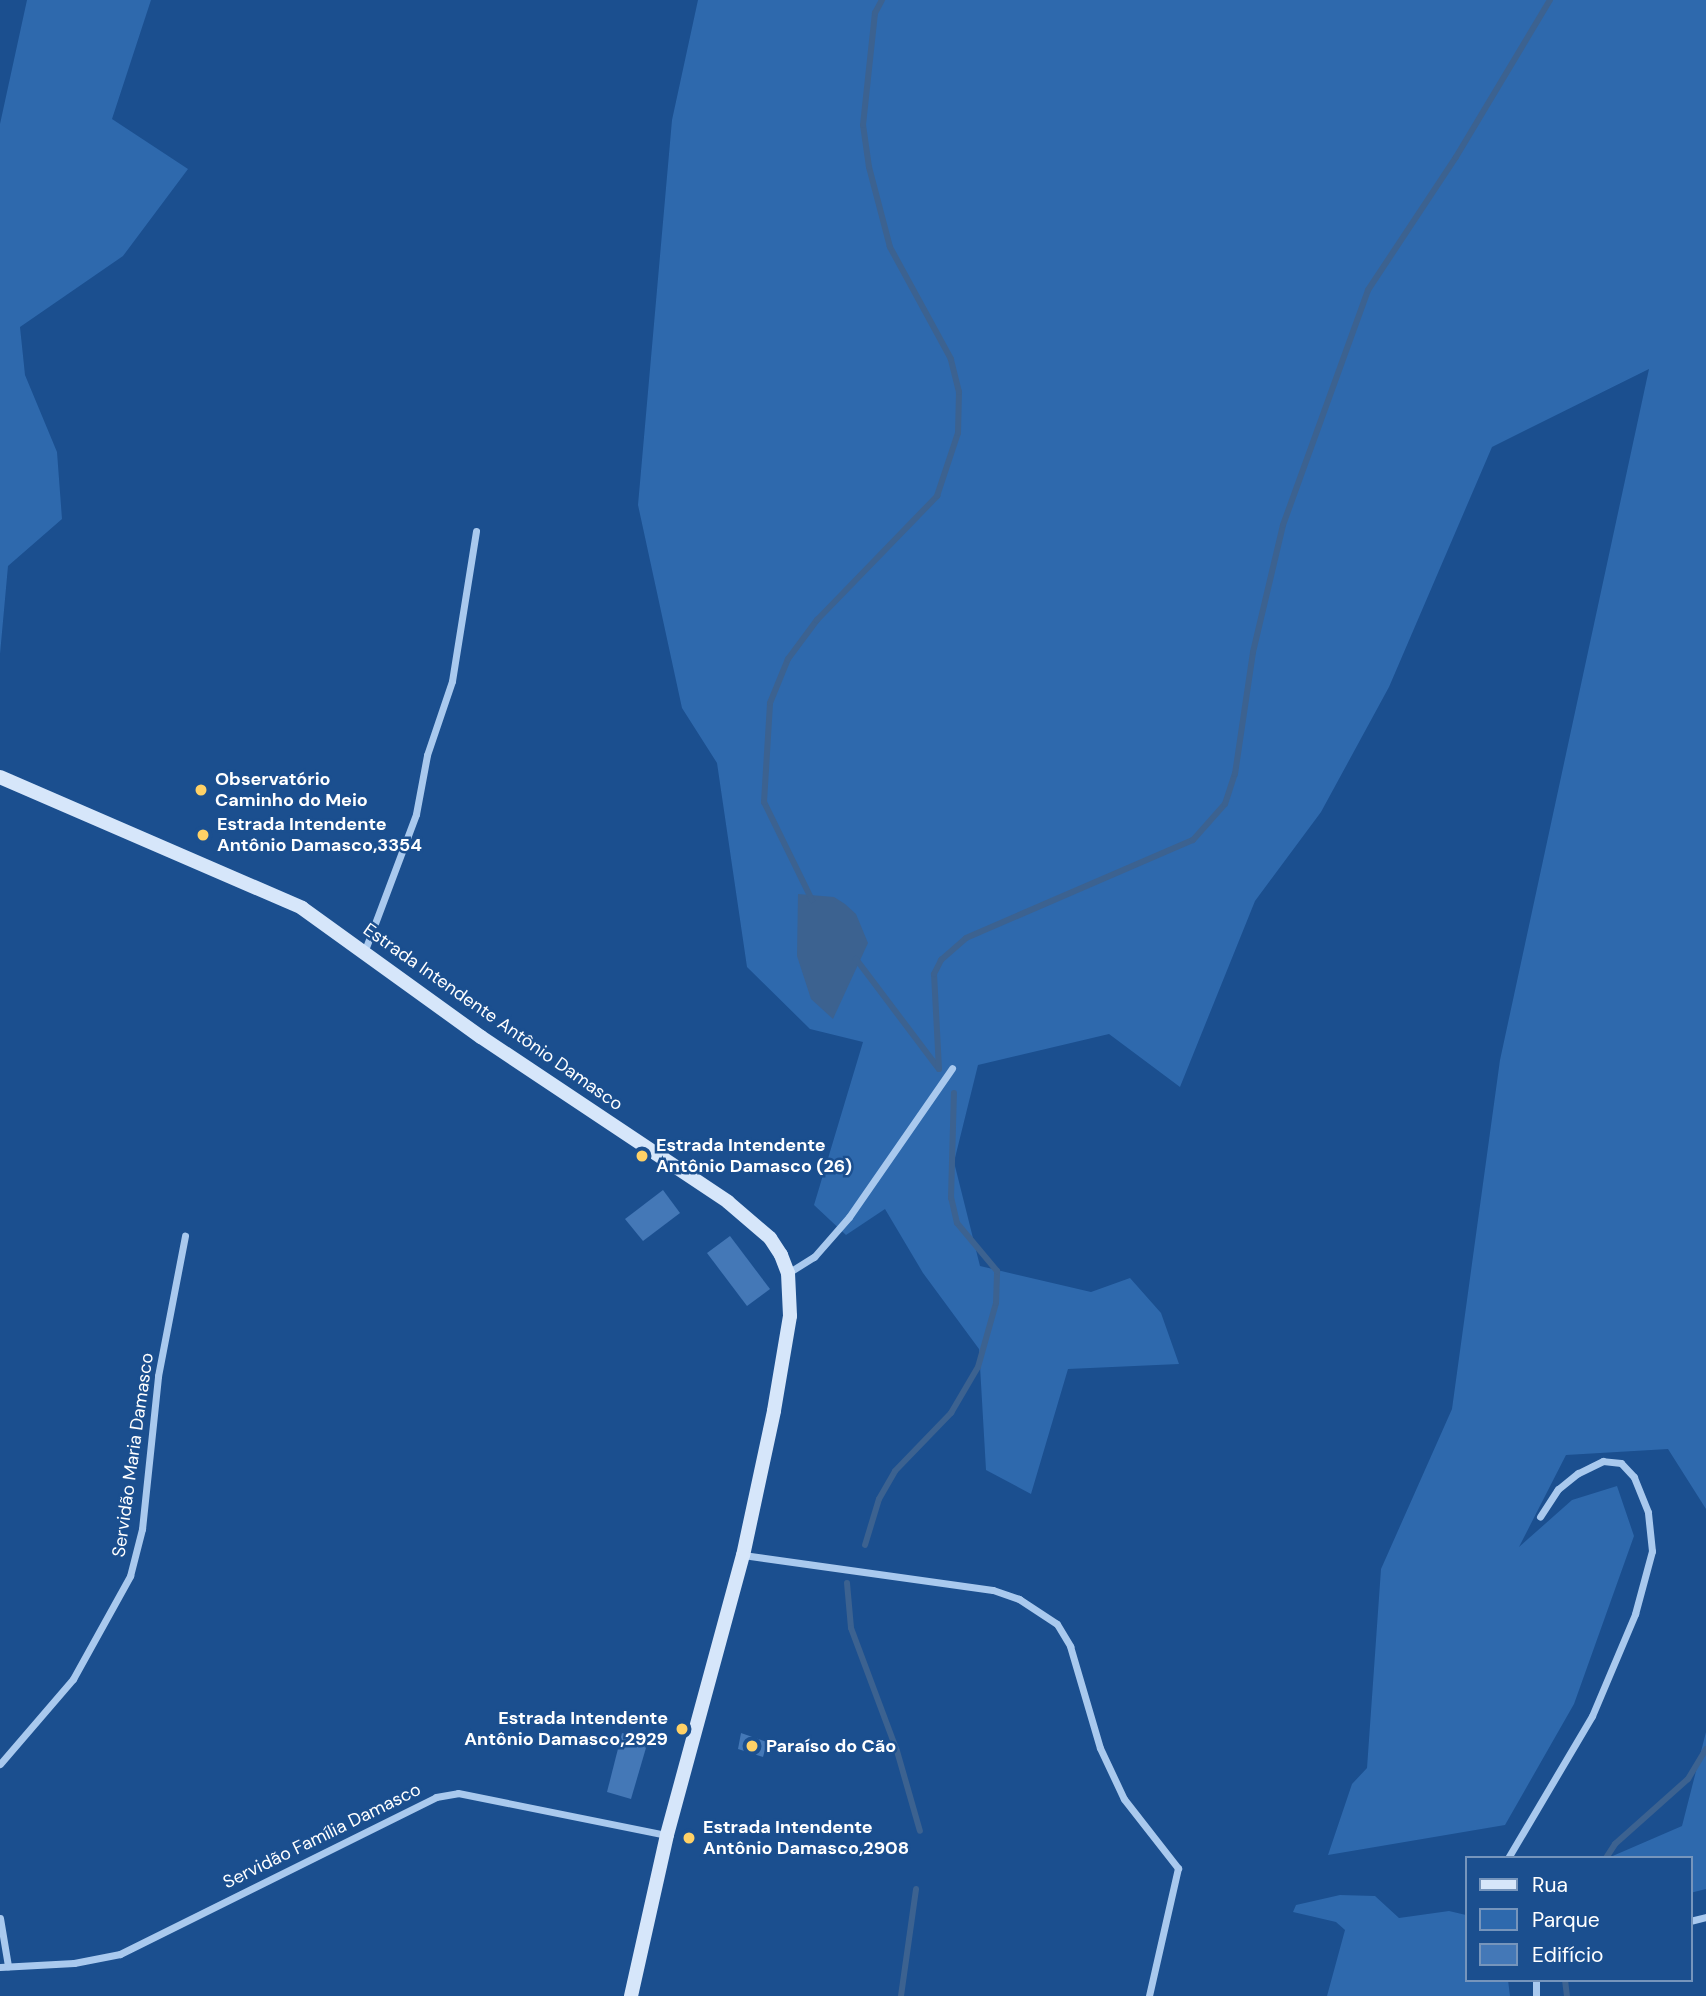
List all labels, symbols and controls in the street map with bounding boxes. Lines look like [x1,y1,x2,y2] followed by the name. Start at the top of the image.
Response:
[215,769,368,812] place label: Observatório Caminho do Meio
[193,782,209,798] marker: Observatório Caminho do Meio
[217,814,422,856] place label: Estrada Intendente Antônio Damasco,3354
[195,827,211,843] marker: Estrada Intendente Antônio Damasco,3354
[359,919,627,1115] street label: Estrada Intendente Antônio Damasco
[656,1135,852,1178] place label: Estrada Intendente Antônio Damasco (26)
[634,1148,650,1164] marker: Estrada Intendente Antônio Damasco (26)
[108,1351,158,1559] street label: Servidão Maria Damasco
[464,1708,668,1750] place label: Estrada Intendente Antônio Damasco,2929
[674,1721,690,1737] marker: Estrada Intendente Antônio Damasco,2929
[766,1735,896,1757] place label: Paraíso do Cão
[744,1738,760,1754] marker: Paraíso do Cão
[220,1779,424,1893] street label: Servidão Família Damasco
[703,1817,909,1860] place label: Estrada Intendente Antônio Damasco,2908
[681,1830,697,1846] marker: Estrada Intendente Antônio Damasco,2908
[1464,1856,1692,1982] legend
[1532,1871,1568,1899] text: Rua
[1532,1906,1600,1934] text: Parque
[1532,1941,1603,1969] text: Edifício

